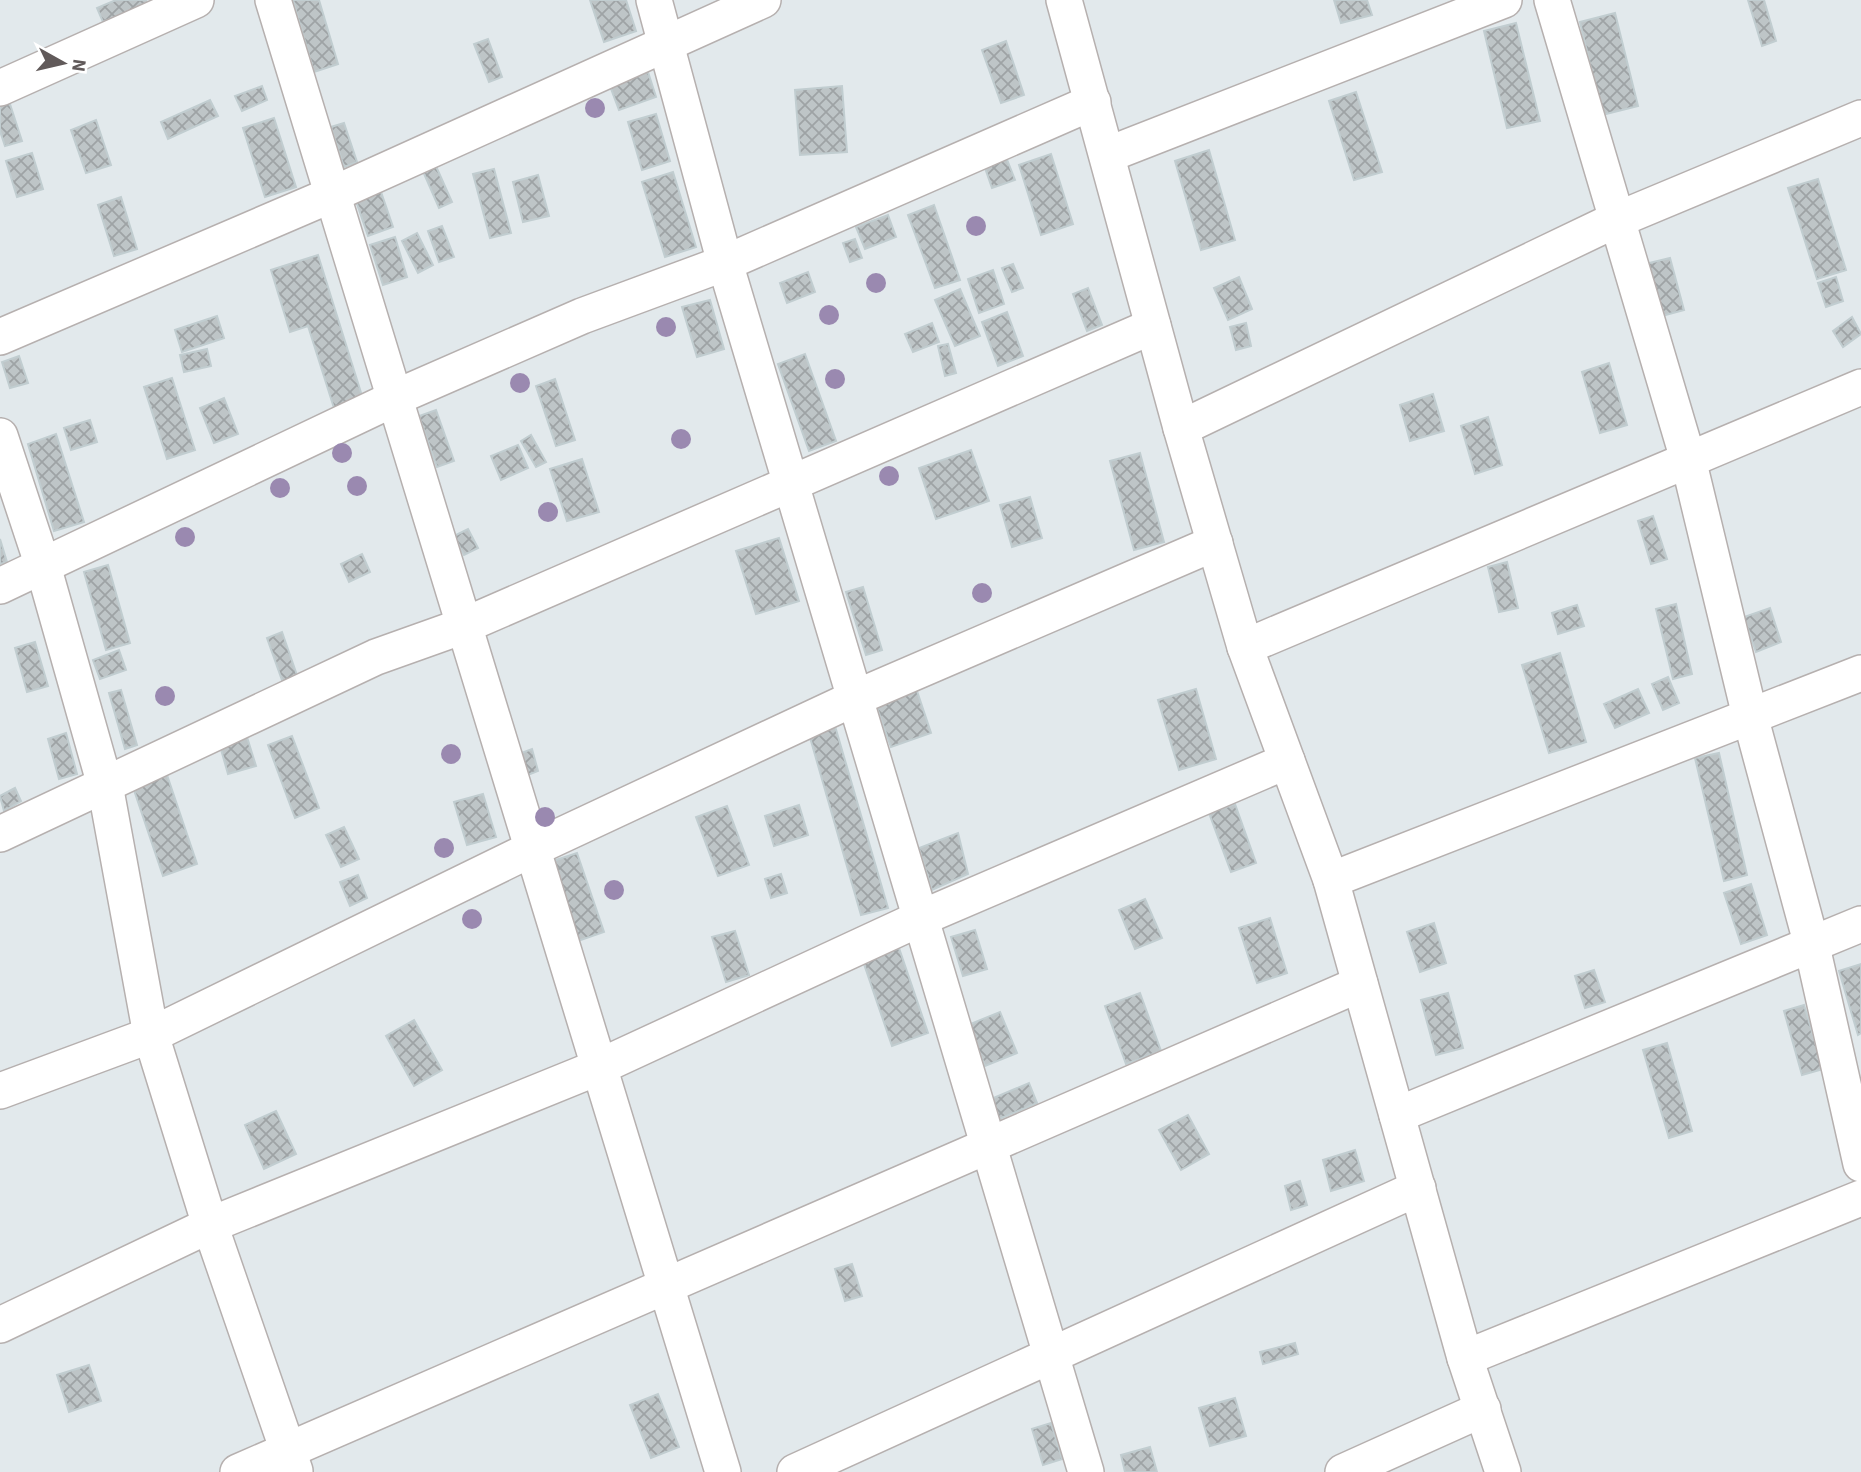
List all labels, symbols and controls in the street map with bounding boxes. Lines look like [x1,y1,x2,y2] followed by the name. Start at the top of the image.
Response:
[28,28,98,98] north arrow
[64,57,93,73] text: N

